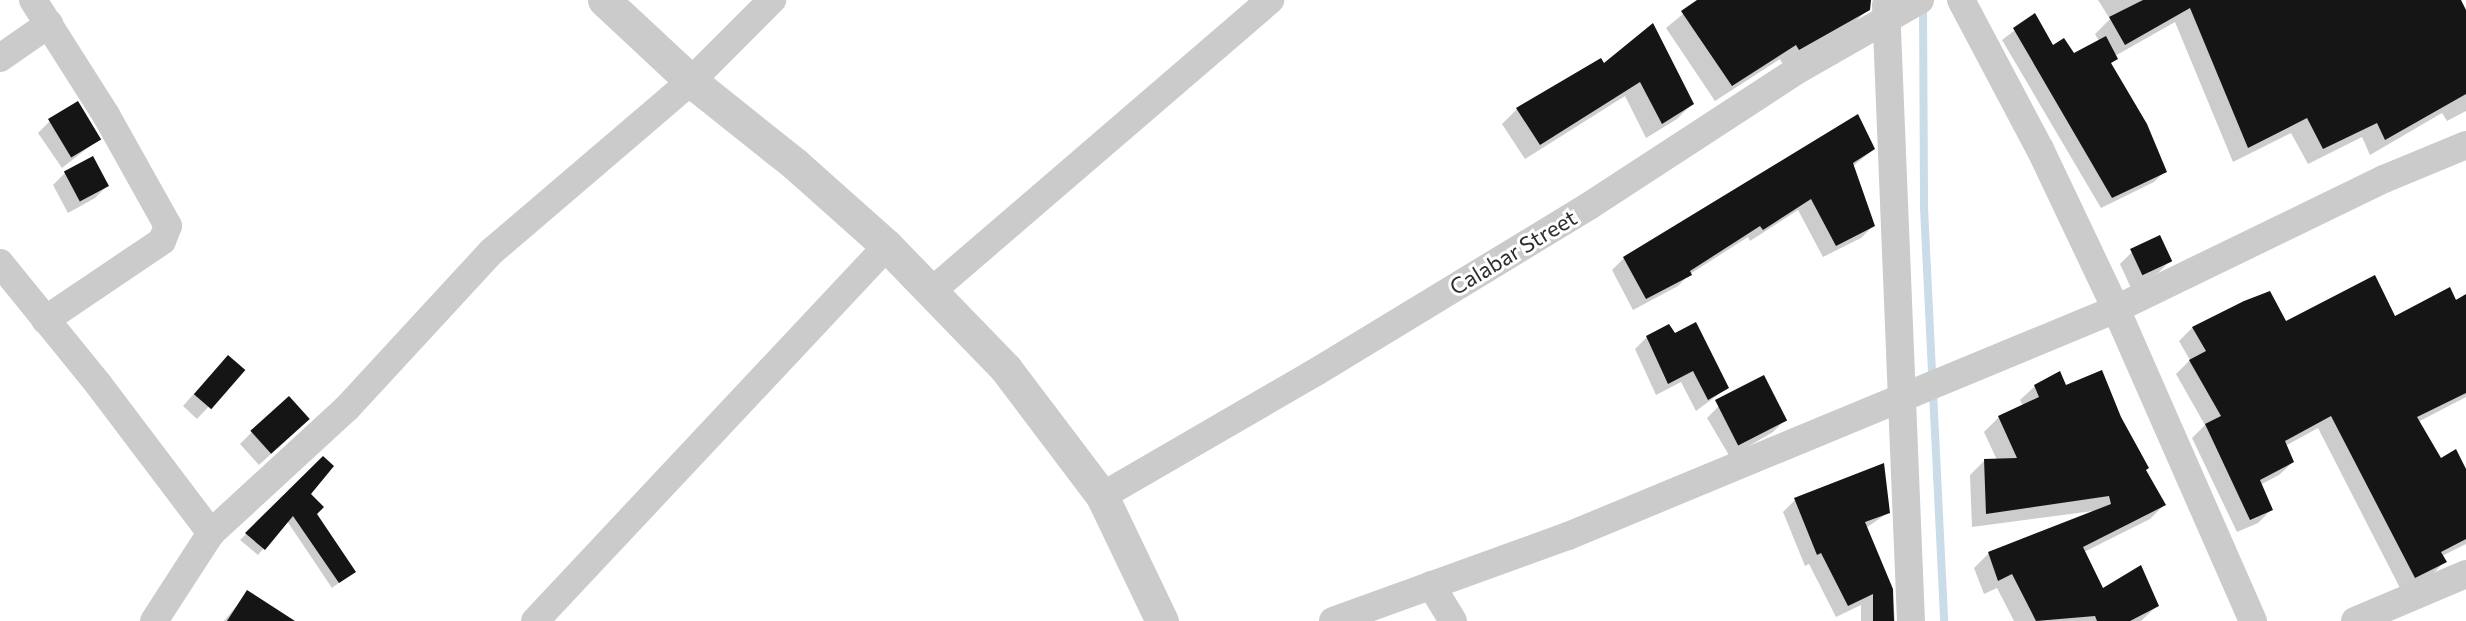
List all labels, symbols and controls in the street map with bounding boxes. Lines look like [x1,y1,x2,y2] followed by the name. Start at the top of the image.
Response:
[1445,204,1581,300] street label: Calabar Street

